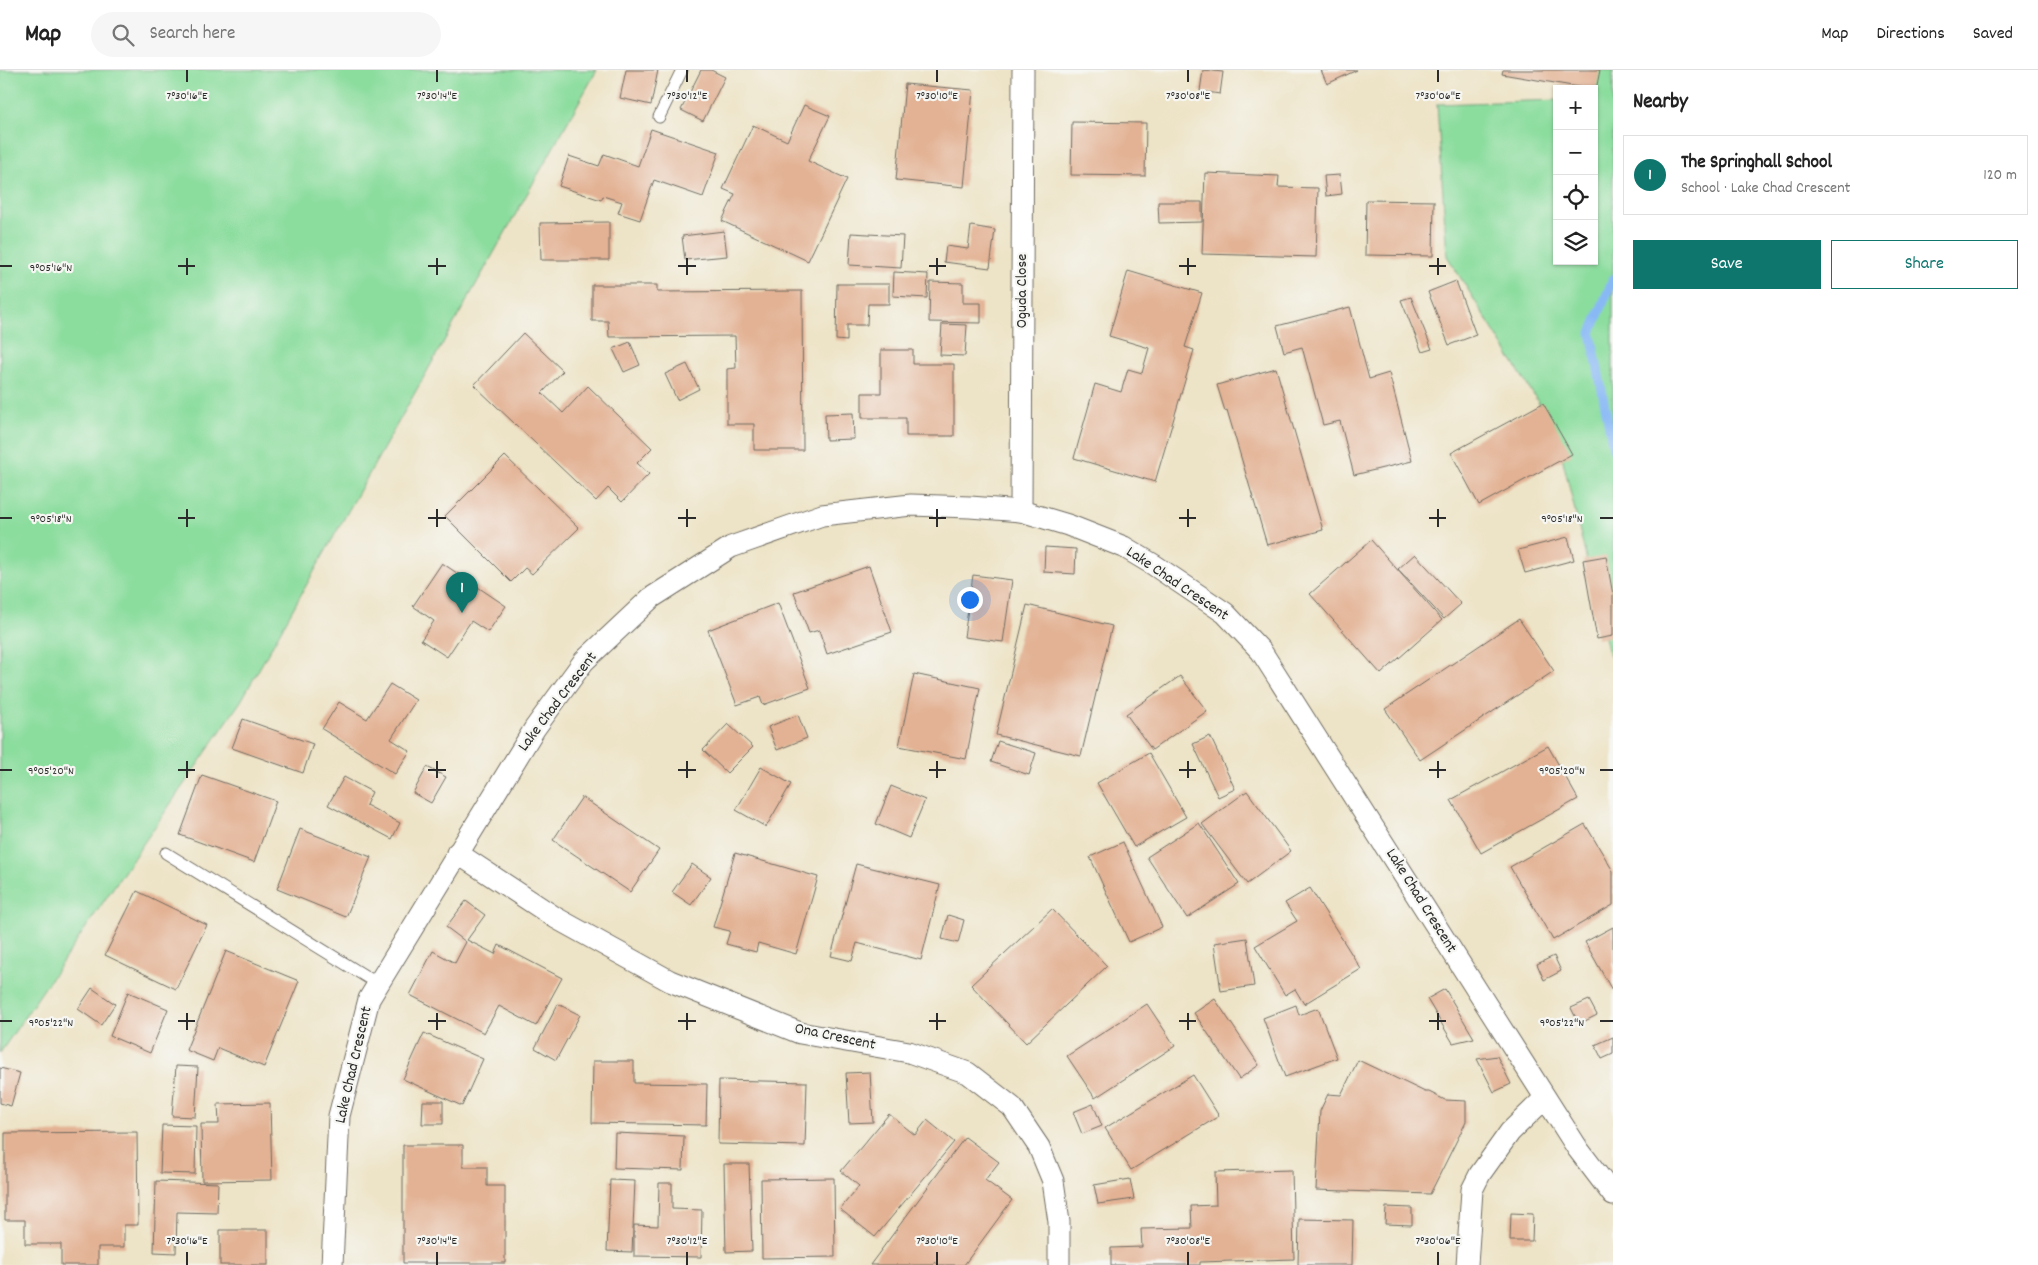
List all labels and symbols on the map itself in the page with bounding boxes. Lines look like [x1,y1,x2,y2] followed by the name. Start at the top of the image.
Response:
[167,88,208,105] text: 7°30'16"E
[417,88,458,105] text: 7°30'14"E
[667,88,708,105] text: 7°30'12"E
[916,88,958,105] text: 7°30'10"E
[1166,88,1210,105] text: 7°30'08"E
[1416,88,1461,105] text: 7°30'06"E
[1011,254,1034,328] street label: Oguda Close
[30,260,72,277] text: 9°05'16"N
[30,511,72,528] text: 9°05'18"N
[1541,511,1583,528] text: 9°05'18"N
[1121,541,1233,627] street label: Lake Chad Crescent
[446,572,478,613] pin: 1
[957,587,983,613] your location
[513,647,603,757] street label: Lake Chad Crescent
[28,763,74,780] text: 9°05'20"N
[1539,763,1585,780] text: 9°05'20"N
[1380,844,1462,958] street label: Lake Chad Crescent
[329,1004,379,1126] street label: Lake Chad Crescent
[29,1015,73,1032] text: 9°05'22"N
[1540,1015,1584,1032] text: 9°05'22"N
[792,1017,878,1057] street label: Ona Crescent
[167,1233,208,1250] text: 7°30'16"E
[417,1233,458,1250] text: 7°30'14"E
[667,1233,708,1250] text: 7°30'12"E
[916,1233,958,1250] text: 7°30'10"E
[1166,1233,1210,1250] text: 7°30'08"E
[1416,1233,1461,1250] text: 7°30'06"E

